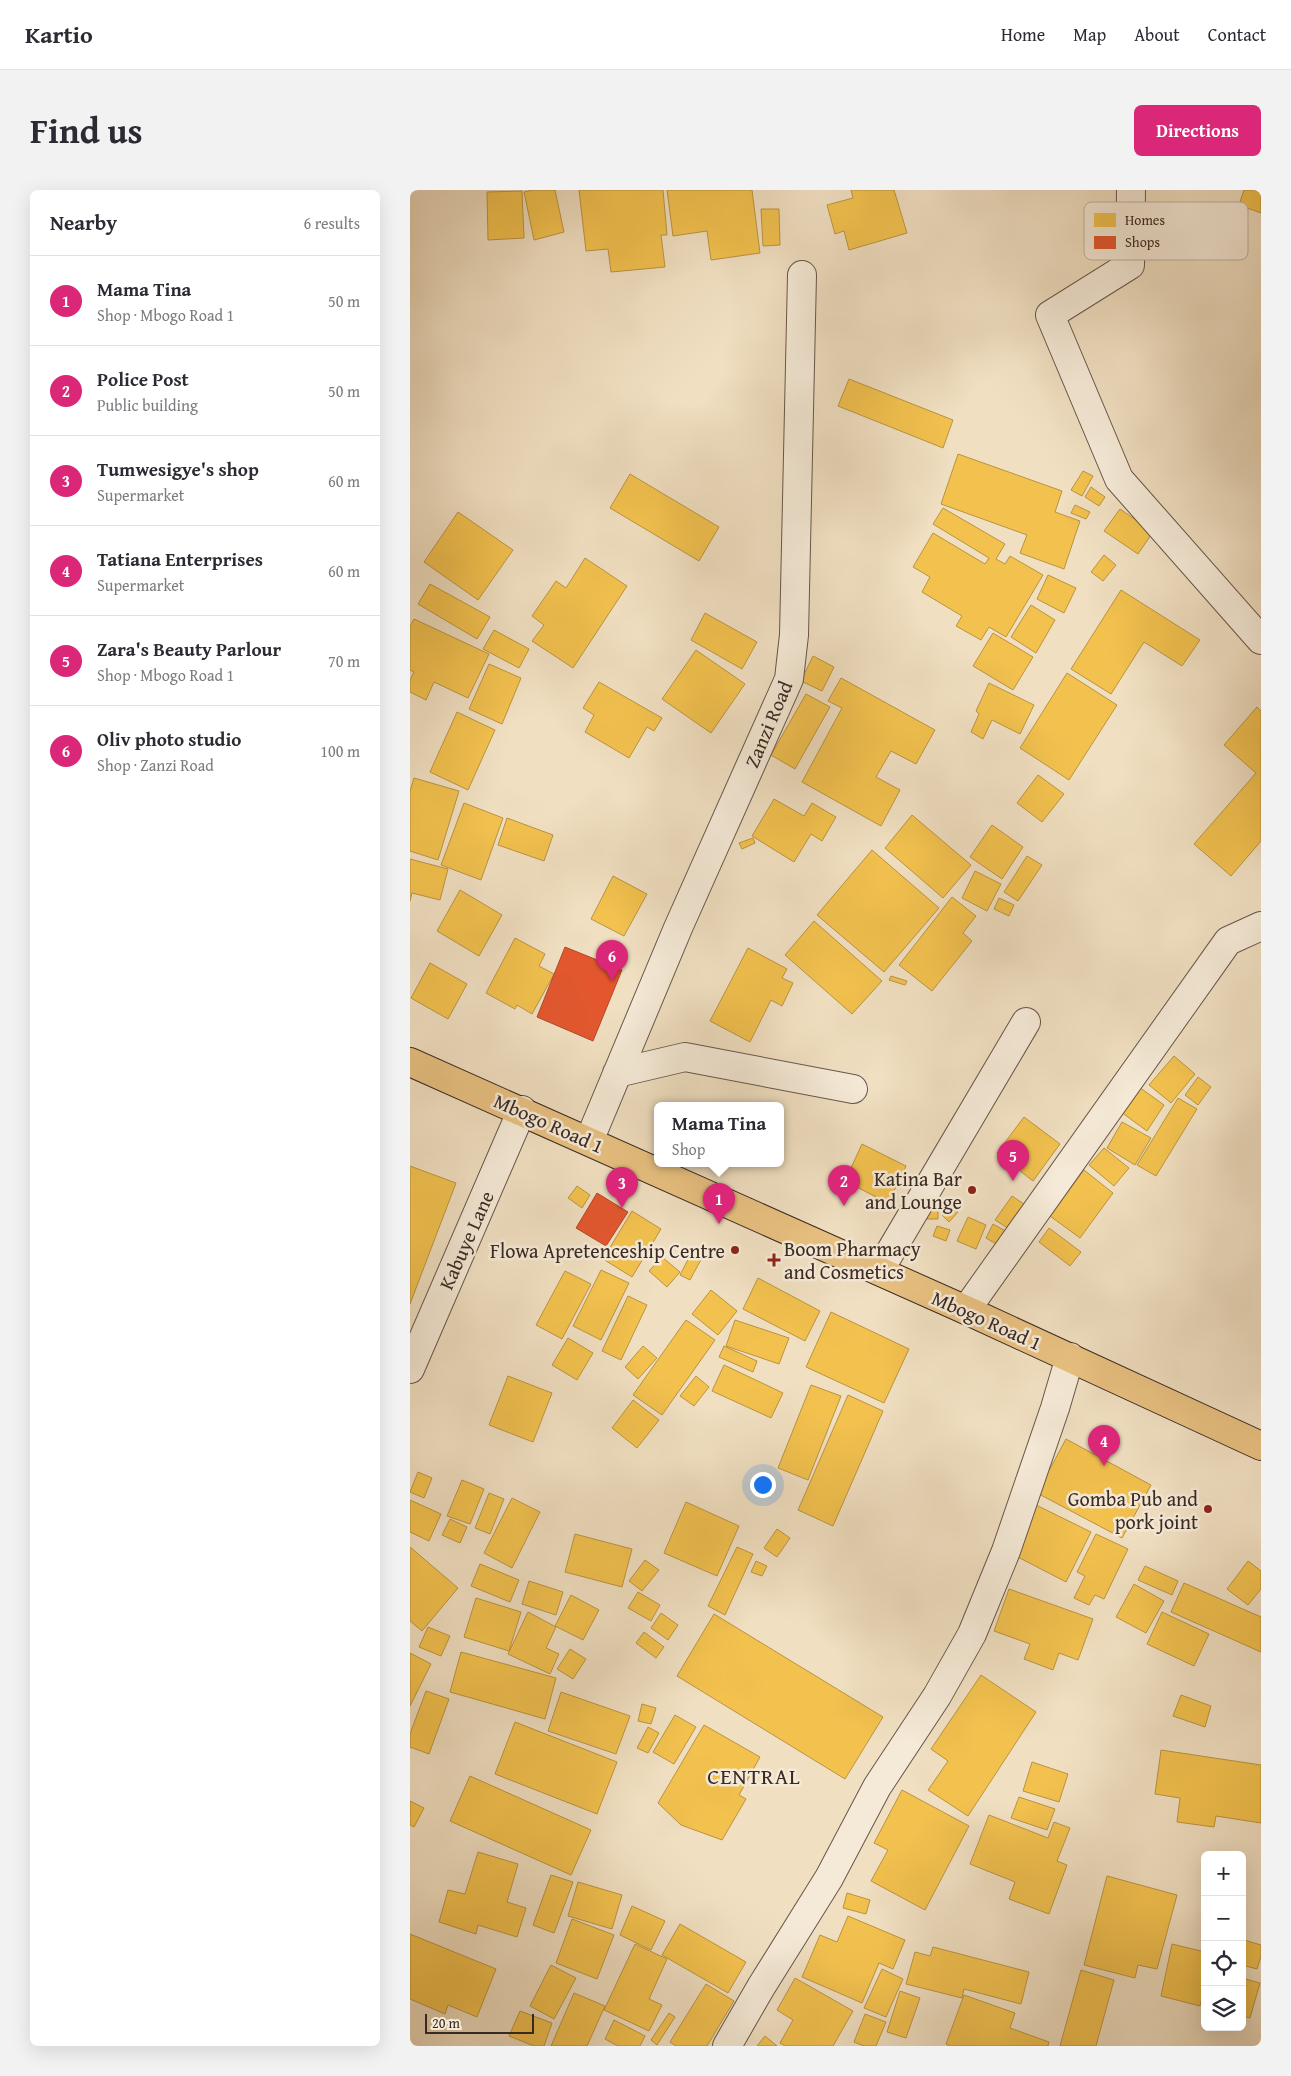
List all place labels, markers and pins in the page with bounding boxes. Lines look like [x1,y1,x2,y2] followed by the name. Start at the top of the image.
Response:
[596,940,628,981] pin: 6
[997,1140,1029,1181] pin: 5
[865,1164,962,1216] place label: Katina Bar and Lounge
[828,1165,860,1206] pin: 2
[606,1167,638,1208] pin: 3
[703,1183,735,1224] pin: 1
[966,1184,978,1196] marker: Katina Bar and Lounge
[784,1234,921,1286] place label: Boom Pharmacy and Cosmetics
[490,1236,725,1265] place label: Flowa Apretenceship Centre
[729,1244,741,1256] marker: Flowa Apretenceship Centre
[768,1254,780,1266] marker: Boom Pharmacy and Cosmetics
[1088,1425,1120,1466] pin: 4
[1068,1484,1198,1536] place label: Gomba Pub and pork joint
[1202,1503,1214,1515] marker: Gomba Pub and pork joint

